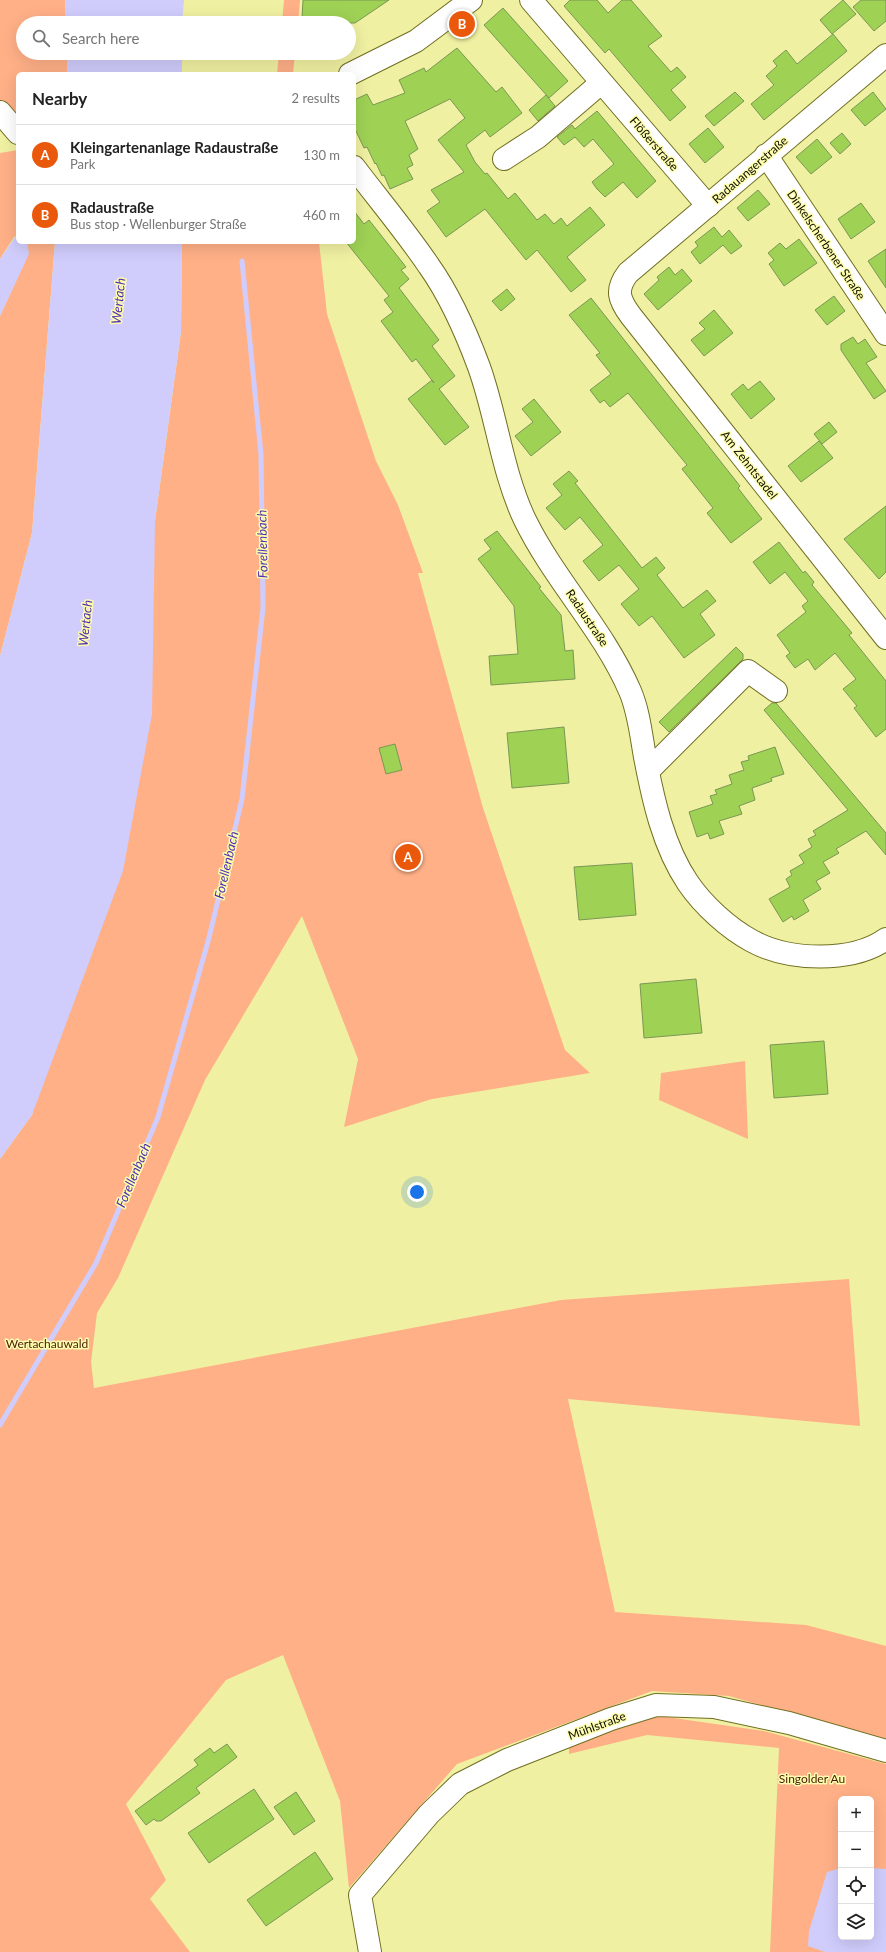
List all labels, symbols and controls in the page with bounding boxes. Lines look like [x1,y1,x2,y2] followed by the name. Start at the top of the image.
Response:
[449,9,475,39] pin: B
[16,16,356,60] search box
[30,27,52,49] icon: search
[62,29,139,47] text: Search here
[32,88,87,109] text: Nearby
[292,90,340,106] text: 2 results
[627,113,682,174] street label: Flößerstraße
[709,133,791,207] street label: Radauangerstraße
[70,138,278,156] text: Kleingartenanlage Radaustraße
[40,147,50,163] text: A
[303,147,340,163] text: 130 m
[70,156,95,172] text: Park
[784,187,869,302] street label: Dinkelscherbener Straße
[70,198,154,216] text: Radaustraße
[41,207,49,223] text: B
[303,207,340,223] text: 460 m
[70,216,246,232] text: Bus stop · Wellenburger Straße
[108,277,128,325] water label: Wertach
[718,427,781,502] street label: Am Zehntstadel
[253,509,271,579] water label: Forellenbach
[563,586,612,649] street label: Radaustraße
[75,599,95,647] water label: Wertach
[210,830,242,900] water label: Forellenbach
[395,842,421,872] pin: A
[112,1140,154,1210] water label: Forellenbach
[407,1182,427,1202] your location
[6,1336,88,1351] park label: Wertachauwald
[566,1708,628,1743] street label: Mühlstraße
[779,1771,845,1786] park label: Singolder Au
[838,1796,874,1940] map controls
[838,1796,874,1832] button: +
[838,1832,874,1868] button: −
[838,1868,874,1904] button: locate
[838,1904,874,1940] button: layers

